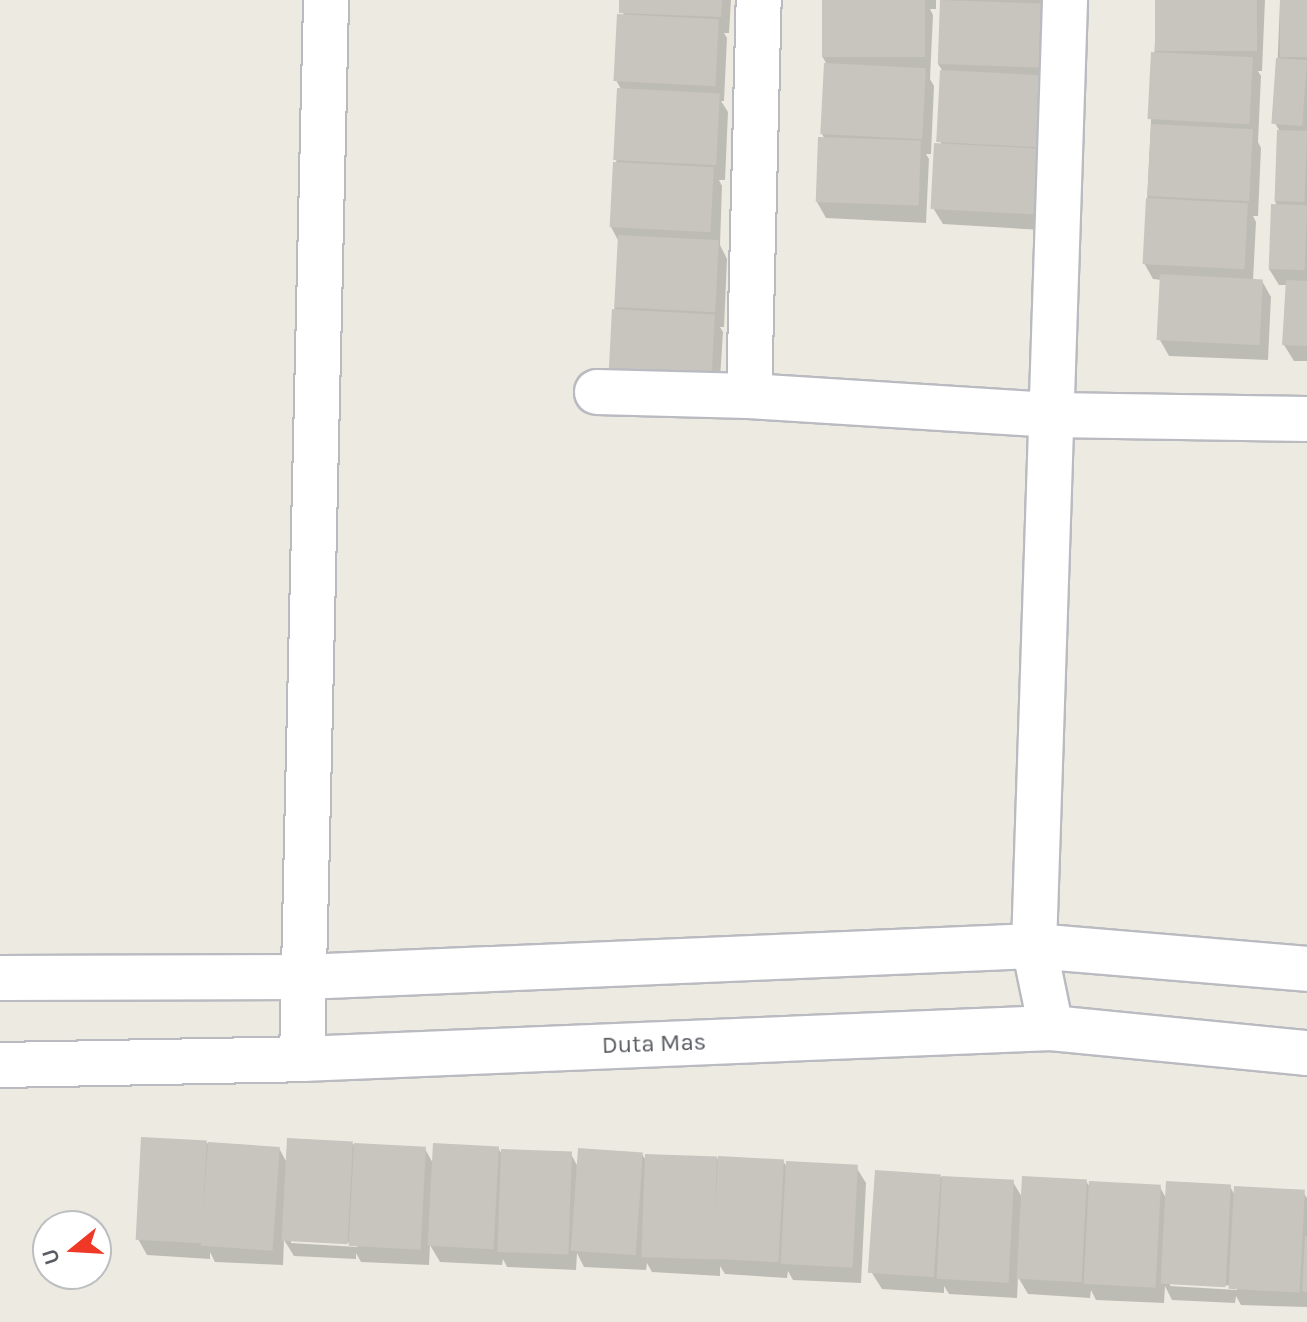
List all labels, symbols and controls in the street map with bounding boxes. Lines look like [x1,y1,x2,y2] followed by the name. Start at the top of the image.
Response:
[601,1028,707,1060] street label: Duta Mas
[32,1210,112,1290] north arrow
[36,1246,66,1268] text: U

